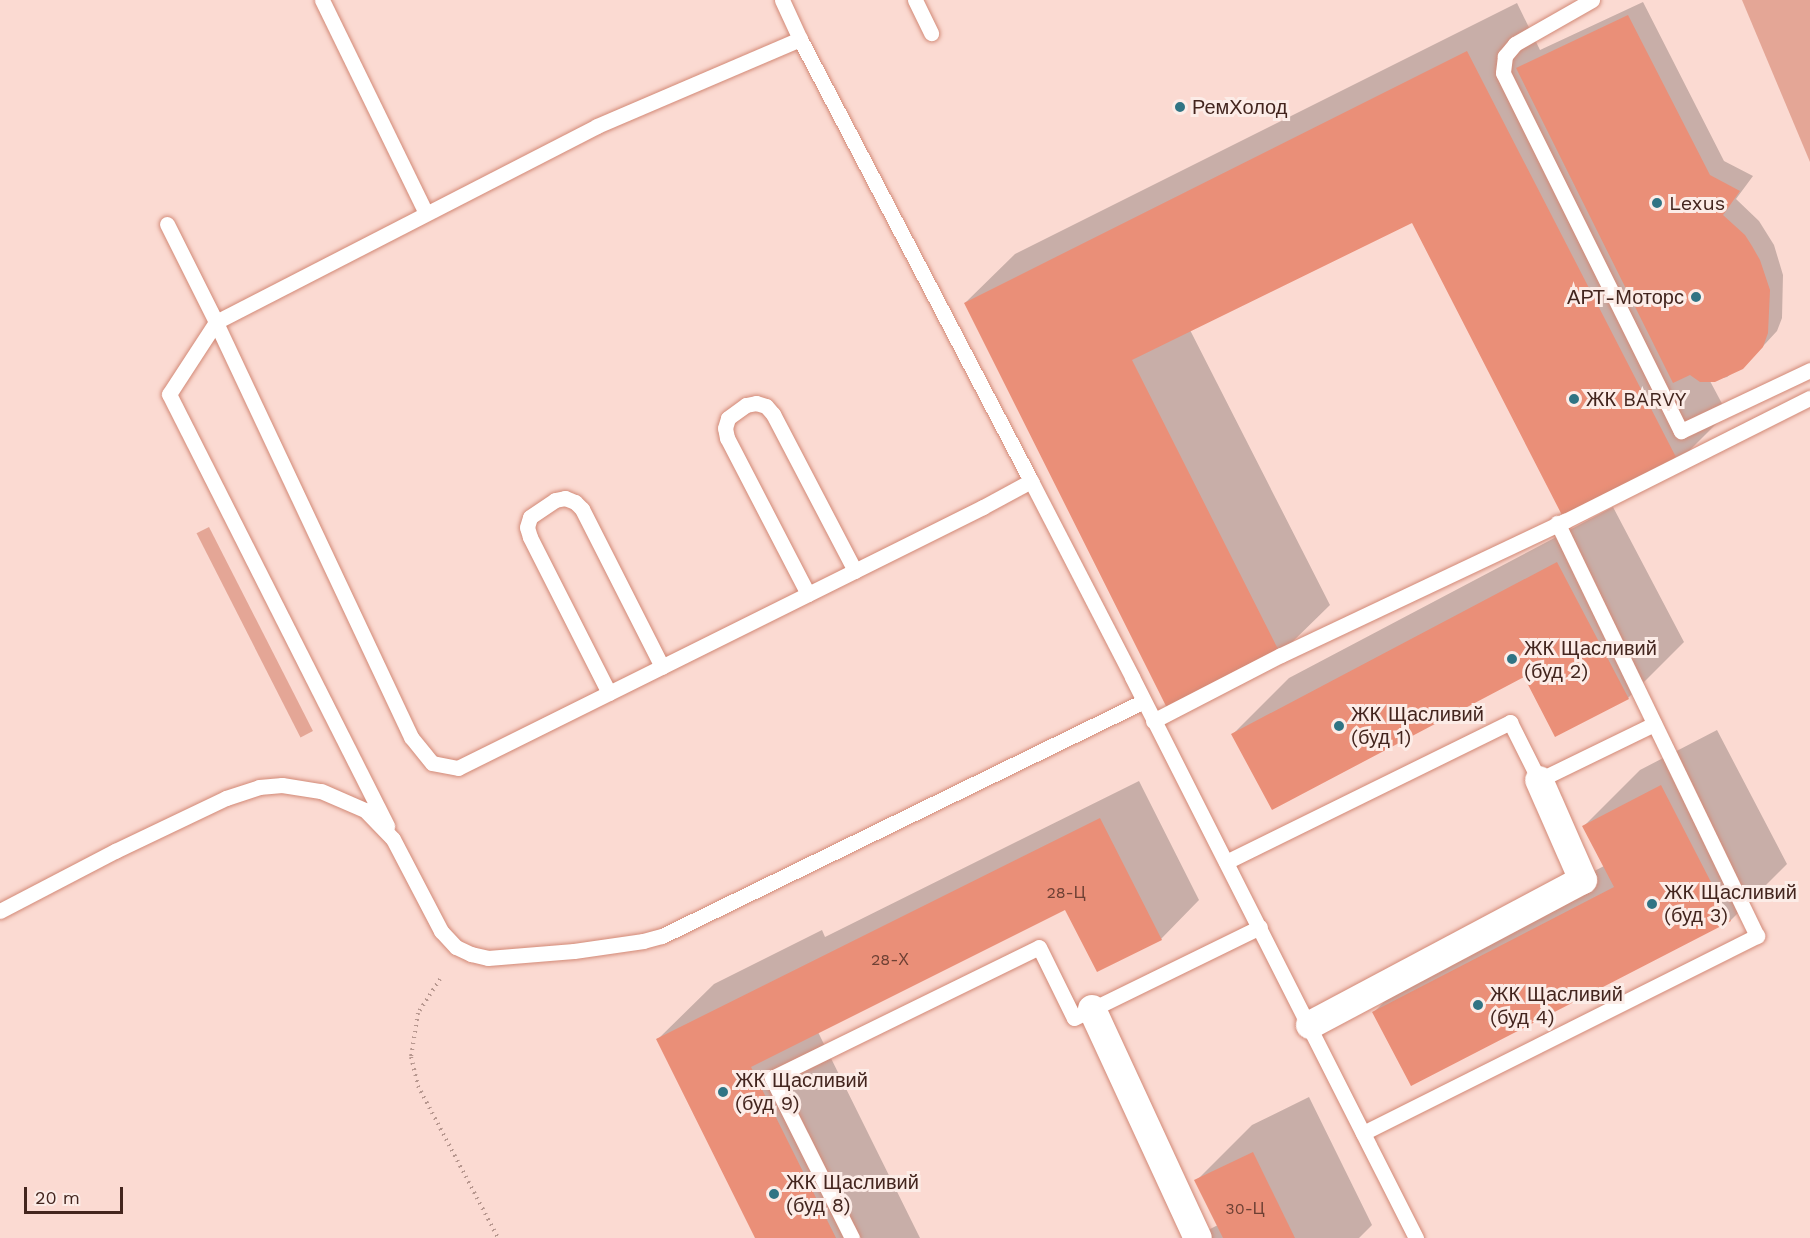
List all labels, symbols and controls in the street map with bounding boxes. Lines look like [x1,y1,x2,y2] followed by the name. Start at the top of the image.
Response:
[1192,95,1287,119] place label: РемХолод
[1173,100,1187,114] marker: РемХолод
[1669,191,1725,215] place label: Lexus
[1650,196,1664,210] marker: Lexus
[1567,285,1684,309] place label: АРТ-Моторс
[1689,290,1703,304] marker: АРТ-Моторс
[1586,387,1686,411] place label: ЖК BARVY
[1567,392,1581,406] marker: ЖК BARVY
[1524,636,1657,683] place label: ЖК Щасливий (буд 2)
[1505,652,1519,666] marker: ЖК Щасливий (буд 2)
[1351,702,1484,749] place label: ЖК Щасливий (буд 1)
[1332,719,1346,733] marker: ЖК Щасливий (буд 1)
[1664,880,1797,927] place label: ЖК Щасливий (буд 3)
[1046,883,1086,903] house number: 28-Ц
[1645,897,1659,911] marker: ЖК Щасливий (буд 3)
[871,950,909,970] house number: 28-Х
[1490,982,1623,1029] place label: ЖК Щасливий (буд 4)
[1471,998,1485,1012] marker: ЖК Щасливий (буд 4)
[735,1068,868,1115] place label: ЖК Щасливий (буд 9)
[716,1085,730,1099] marker: ЖК Щасливий (буд 9)
[786,1170,919,1217] place label: ЖК Щасливий (буд 8)
[27,1175,126,1213] scale bar
[35,1187,80,1208] text: 20 m
[767,1187,781,1201] marker: ЖК Щасливий (буд 8)
[1225,1199,1265,1219] house number: 30-Ц

